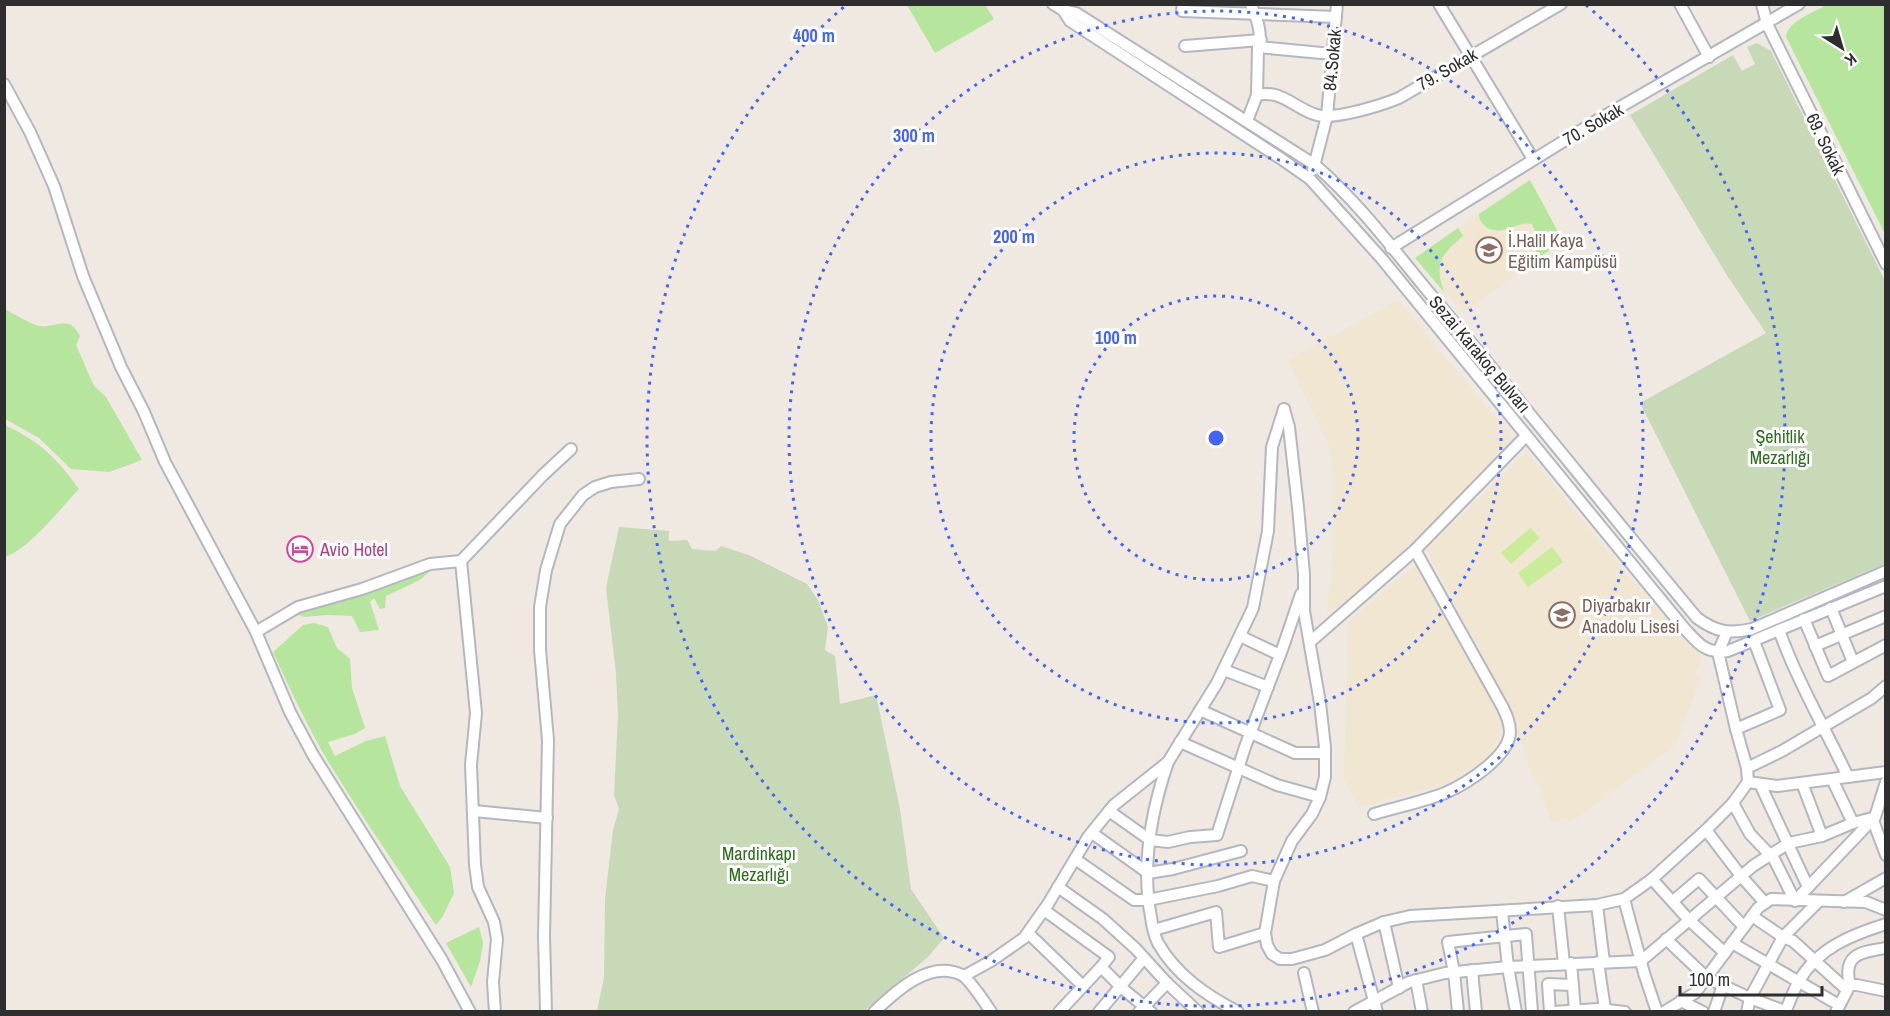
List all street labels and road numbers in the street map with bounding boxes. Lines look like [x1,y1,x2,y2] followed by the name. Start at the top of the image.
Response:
[1317,28,1347,92] street label: 84.Sokak
[1412,41,1482,96] street label: 79. Sokak
[1558,96,1628,151] street label: 70. Sokak
[1800,109,1852,180] street label: 69. Sokak
[1423,290,1537,418] street label: Sezai Karakoç Bulvarı

